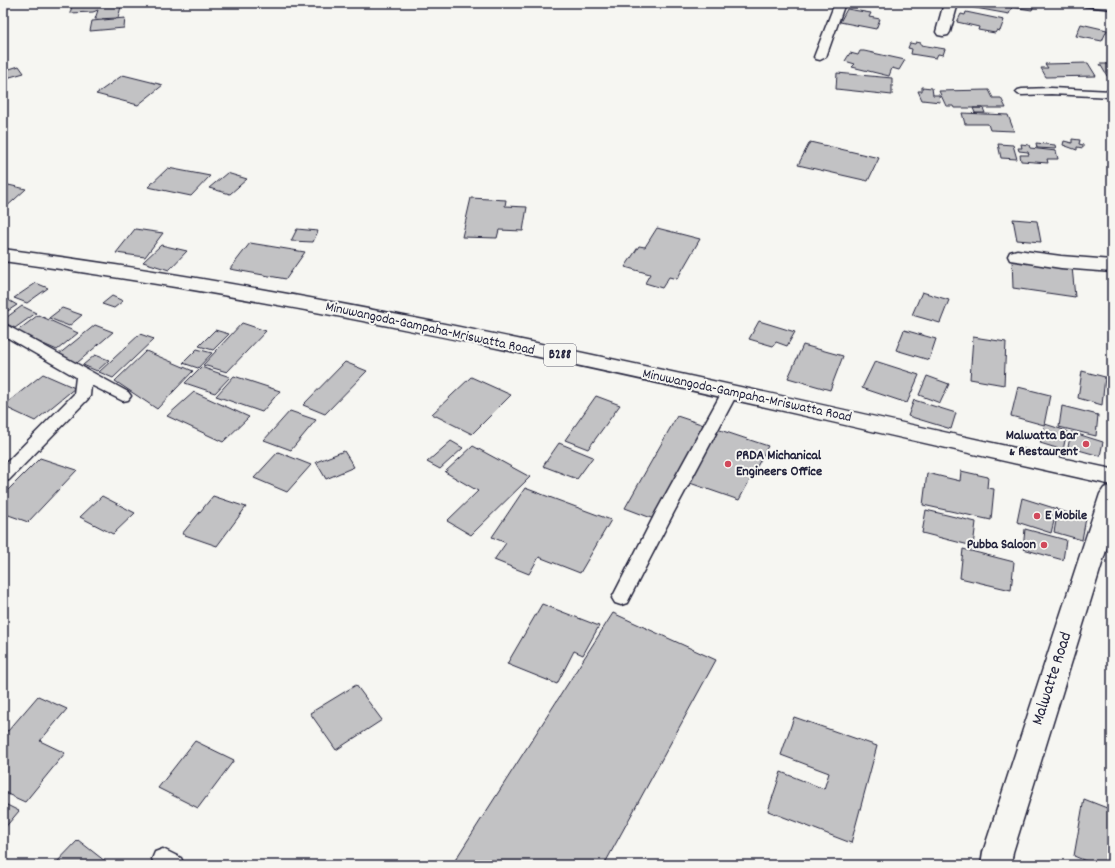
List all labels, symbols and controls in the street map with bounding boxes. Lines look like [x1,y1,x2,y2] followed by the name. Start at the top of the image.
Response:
[324,297,536,361] street label: Minuwangoda-Gampaha-Mriswatta Road
[544,344,576,366] road number: B288
[641,364,853,428] street label: Minuwangoda-Gampaha-Mriswatta Road
[1006,426,1079,462] place label: Malwatta Bar & Restaurent
[1081,439,1091,449] marker: Malwatta Bar & Restaurent
[736,446,822,482] place label: PRDA Michanical Engineers Office
[723,459,733,469] marker: PRDA Michanical Engineers Office
[1045,506,1087,526] place label: E Mobile
[1032,511,1042,521] marker: E Mobile
[967,535,1037,555] place label: Pubba Saloon
[1039,540,1049,550] marker: Pubba Saloon
[1027,629,1079,729] street label: Malwatte Road

